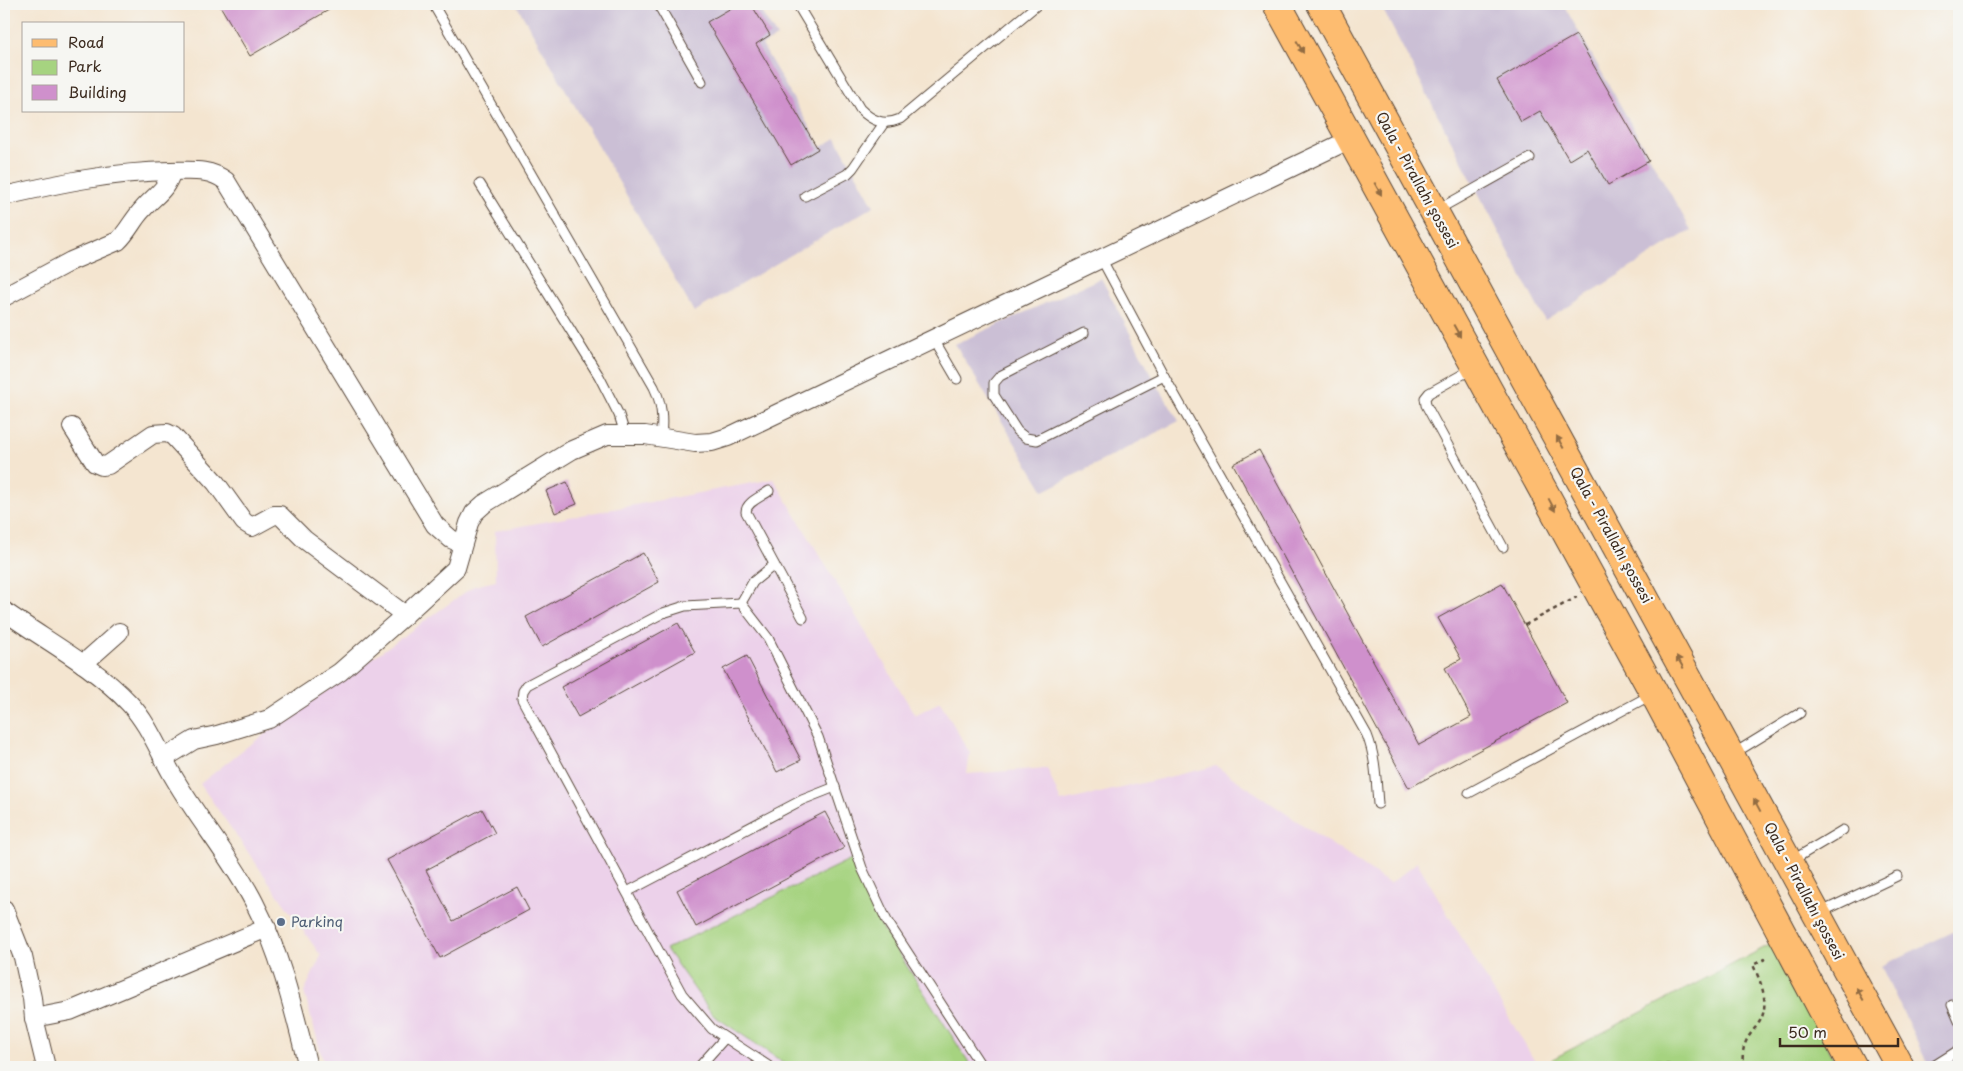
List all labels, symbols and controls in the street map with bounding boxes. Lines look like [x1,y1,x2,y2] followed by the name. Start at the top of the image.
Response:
[22,22,185,112] legend
[68,30,104,53] text: Road
[1296,40,1305,53] one-way arrow
[68,54,102,77] text: Park
[68,80,127,103] text: Building
[1371,108,1464,252] street label: Qala - Pirallahı şossesi
[1374,182,1383,196] one-way arrow
[1453,324,1461,339] one-way arrow
[1556,435,1564,450] one-way arrow
[1565,463,1658,607] street label: Qala - Pirallahı şossesi
[1547,498,1556,511] one-way arrow
[1675,655,1684,669] one-way arrow
[1753,797,1761,812] one-way arrow
[1759,818,1850,963] street label: Qala - Pirallahı şossesi
[291,911,343,932] place label: Parkinq
[275,916,287,928] marker: Parkinq
[1856,986,1864,1001] one-way arrow
[1780,1016,1898,1048] scale bar
[1788,1020,1827,1043] text: 50 m

